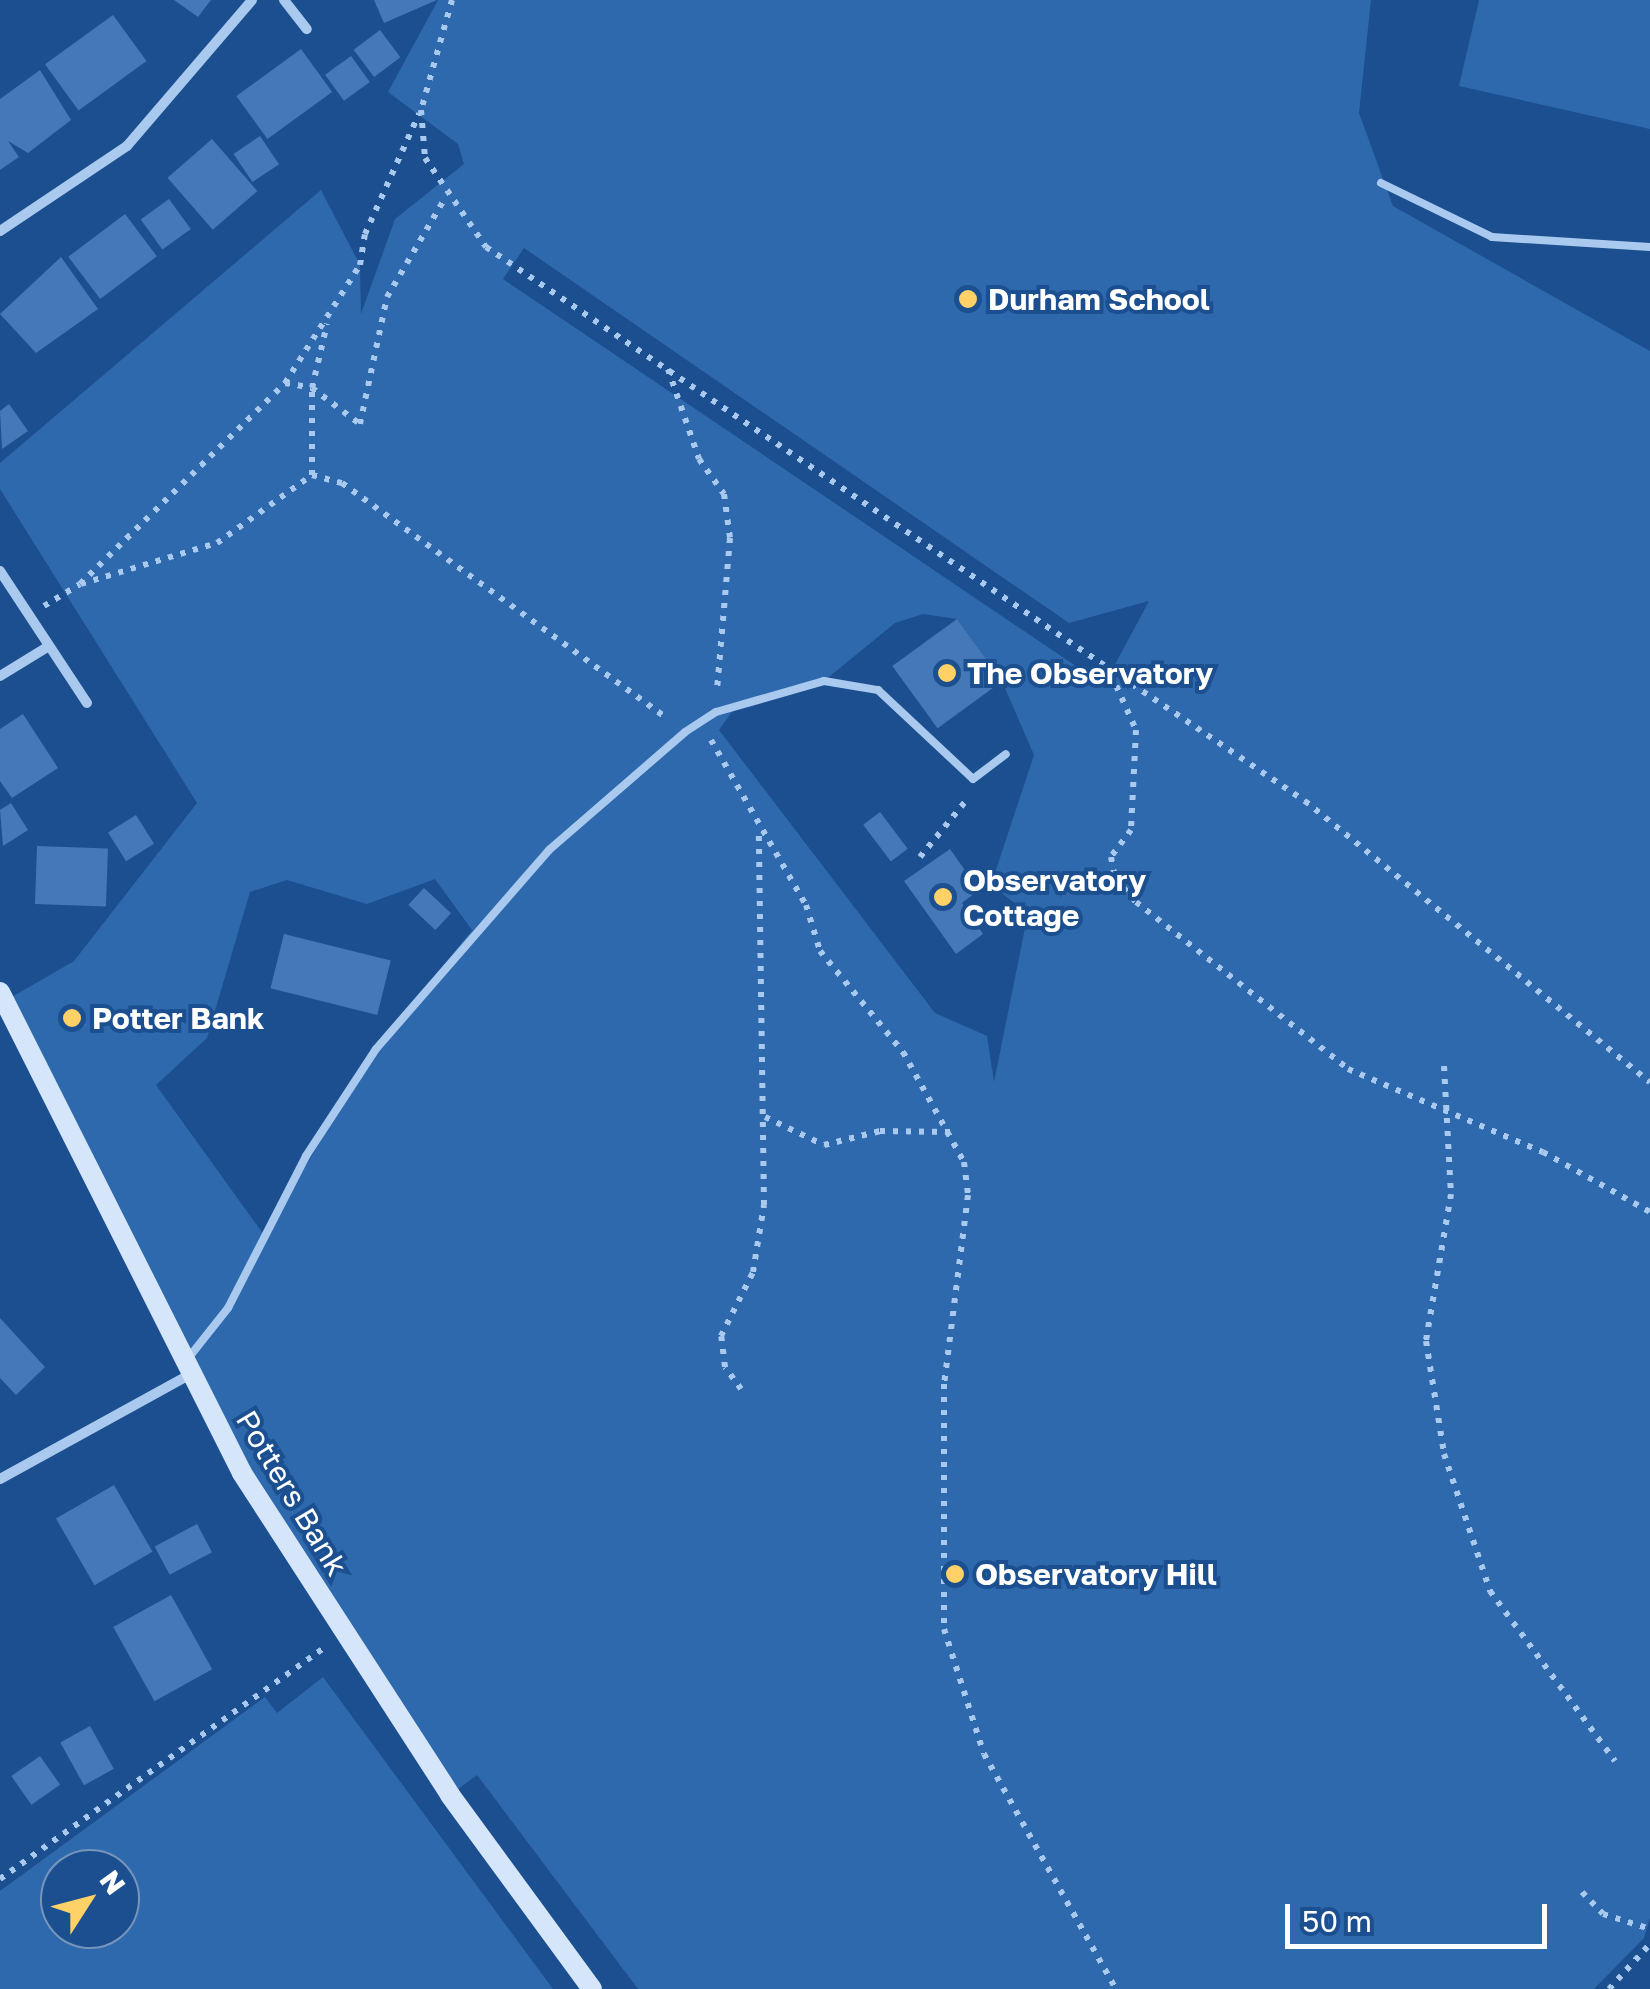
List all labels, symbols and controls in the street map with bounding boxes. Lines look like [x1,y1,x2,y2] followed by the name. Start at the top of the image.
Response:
[988,281,1210,317] place label: Durham School
[957,288,979,310] marker: Durham School
[967,655,1213,691] place label: The Observatory
[936,662,958,684] marker: The Observatory
[963,862,1146,932] place label: Observatory Cottage
[932,886,954,908] marker: Observatory Cottage
[92,1000,264,1036] place label: Potter Bank
[61,1007,83,1029] marker: Potter Bank
[229,1404,355,1582] street label: Potters Bank
[975,1556,1217,1592] place label: Observatory Hill
[944,1563,966,1585] marker: Observatory Hill
[40,1849,140,1949] north arrow
[93,1864,133,1901] text: N
[1290,1884,1552,1946] scale bar
[1302,1903,1372,1939] text: 50 m

